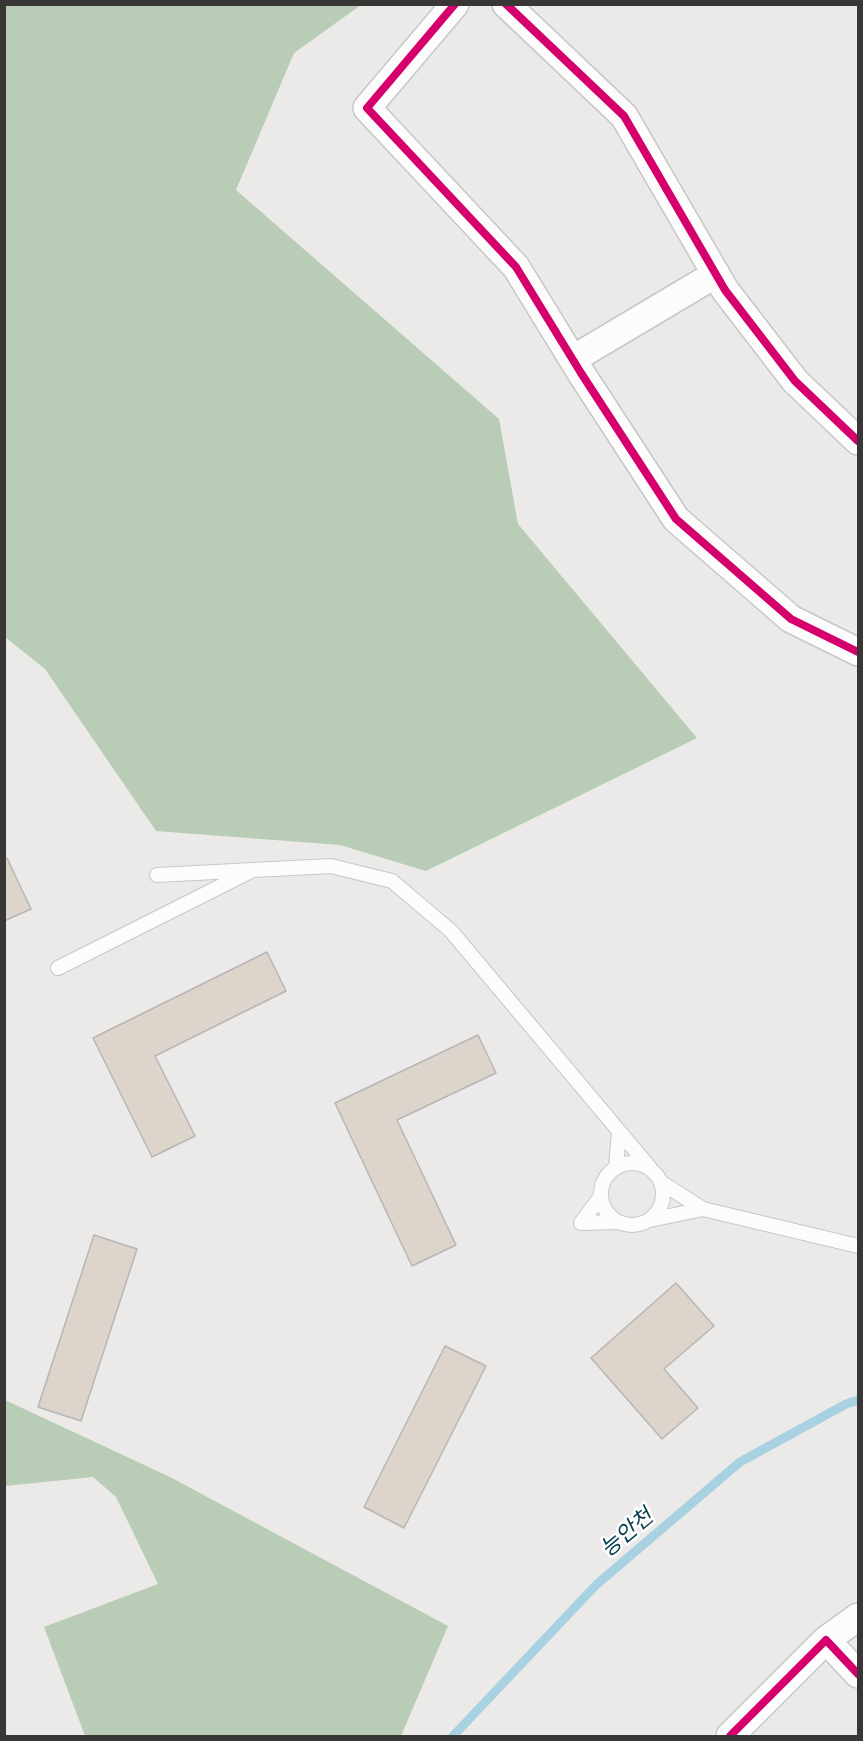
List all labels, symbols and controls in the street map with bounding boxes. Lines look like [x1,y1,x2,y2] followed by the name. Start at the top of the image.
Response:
[595,1503,659,1563] water label: 능안천

